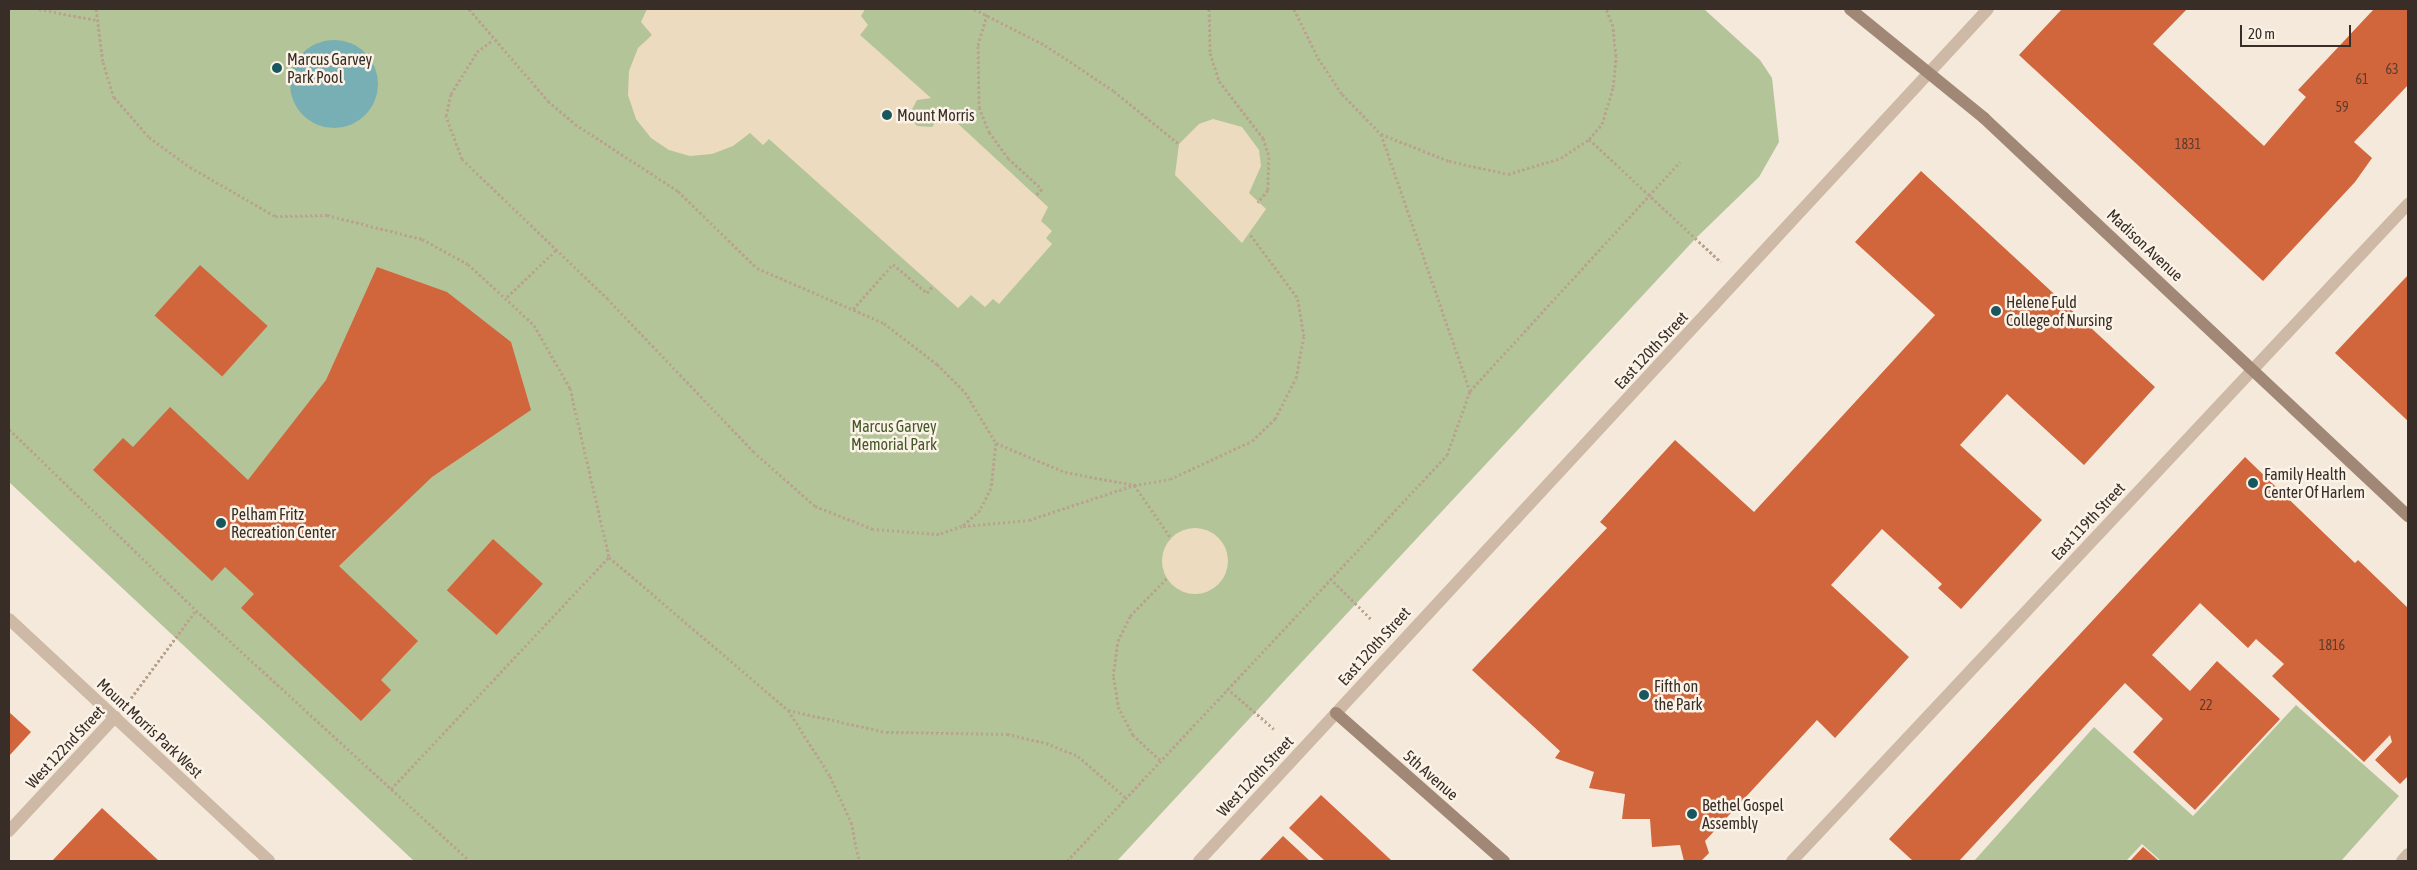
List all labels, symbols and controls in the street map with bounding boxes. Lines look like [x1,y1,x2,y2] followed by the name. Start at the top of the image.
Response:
[2242,15,2353,47] scale bar
[2248,25,2275,42] text: 20 m
[287,49,372,87] place label: Marcus Garvey Park Pool
[2385,61,2399,77] house number: 63
[271,62,283,74] marker: Marcus Garvey Park Pool
[2355,71,2369,87] house number: 61
[2335,99,2349,115] house number: 59
[897,105,975,125] place label: Mount Morris
[881,109,893,121] marker: Mount Morris
[2175,136,2201,152] house number: 1831
[2103,205,2187,285] street label: Madison Avenue
[2006,292,2112,330] place label: Helene Fuld College of Nursing
[1990,305,2002,317] marker: Helene Fuld College of Nursing
[1610,307,1692,393] street label: East 120th Street
[851,416,937,454] park label: Marcus Garvey Memorial Park
[2264,464,2365,502] place label: Family Health Center Of Harlem
[2246,476,2260,490] marker: Family Health Center Of Harlem
[2047,478,2129,564] street label: East 119th Street
[231,504,336,542] place label: Pelham Fritz Recreation Center
[215,517,227,529] marker: Pelham Fritz Recreation Center
[1334,603,1414,689] street label: East 120th Street
[2319,637,2345,653] house number: 1816
[93,674,207,782] street label: Mount Morris Park West
[1654,676,1703,714] place label: Fifth on the Park
[1638,689,1650,701] marker: Fifth on the Park
[2199,697,2213,713] house number: 22
[22,702,108,792] street label: West 122nd Street
[1213,732,1297,820] street label: West 120th Street
[1400,746,1462,804] street label: 5th Avenue
[1702,795,1784,833] place label: Bethel Gospel Assembly
[1686,808,1698,820] marker: Bethel Gospel Assembly

